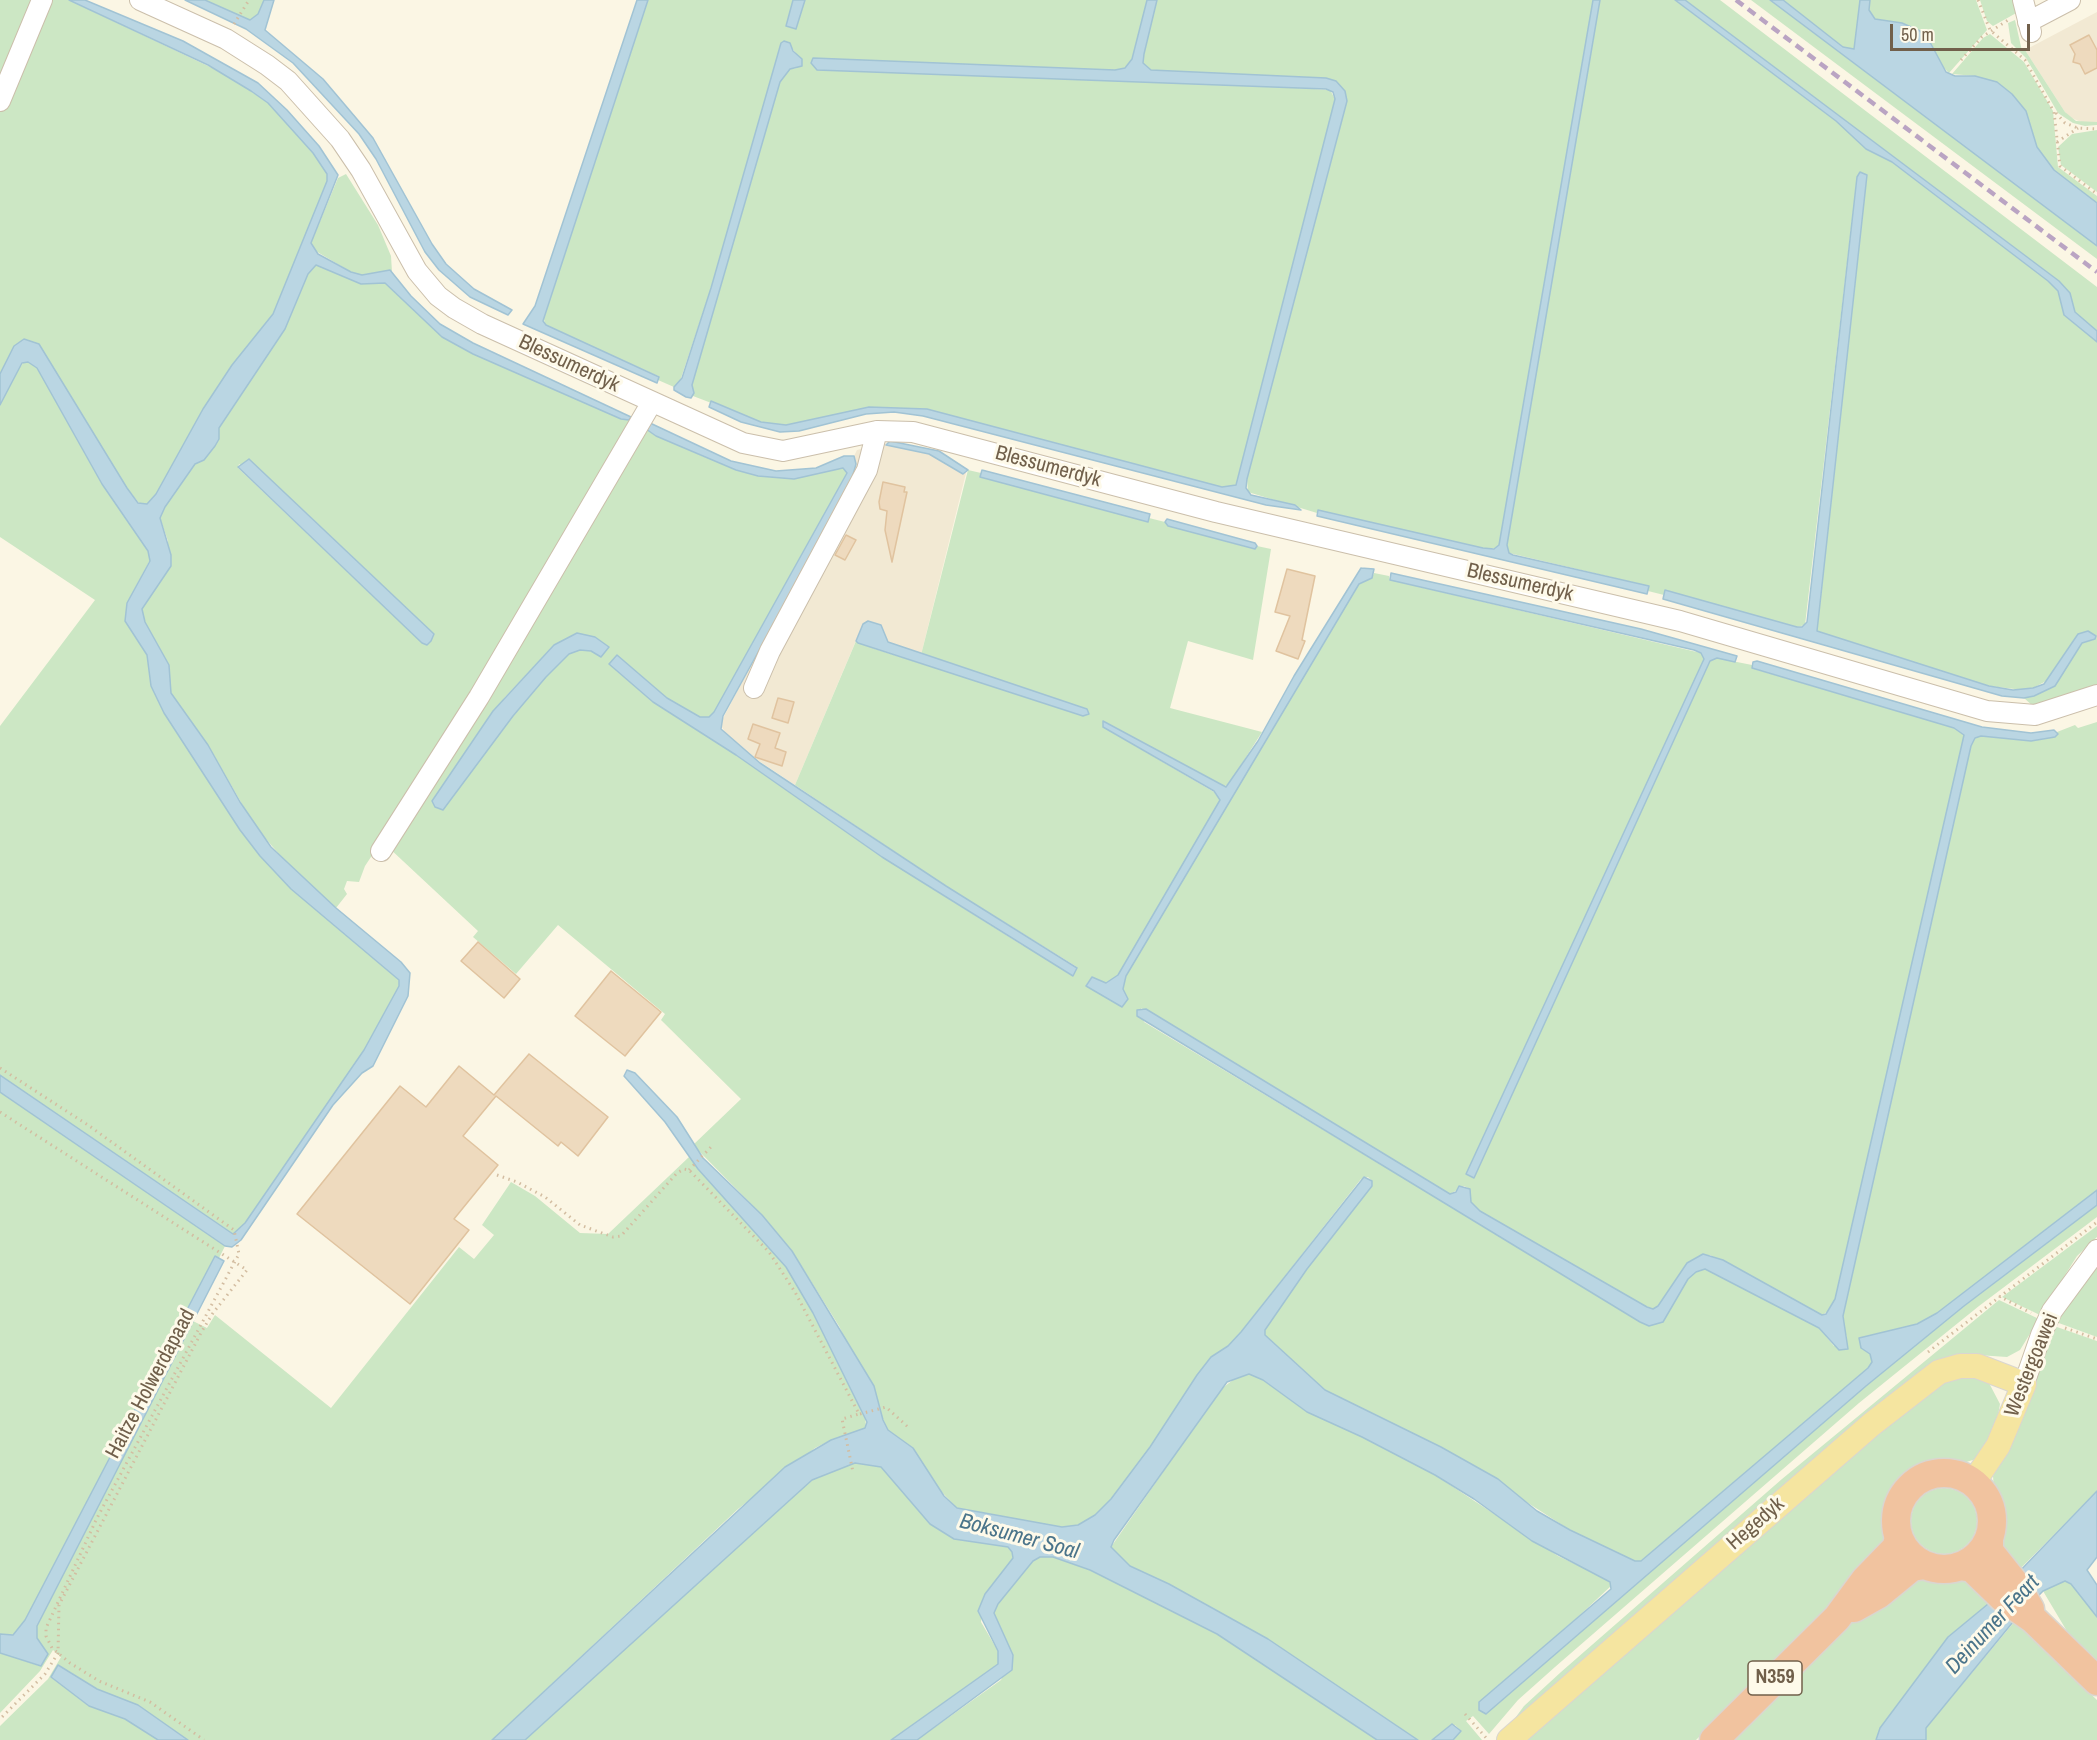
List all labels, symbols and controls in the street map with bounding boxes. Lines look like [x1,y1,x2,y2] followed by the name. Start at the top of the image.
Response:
[1893,12,2032,50] scale bar
[1901,22,1934,47] text: 50 m
[515,330,623,398] street label: Blessumerdyk
[993,441,1103,493] street label: Blessumerdyk
[1464,559,1576,607] street label: Blessumerdyk
[101,1305,201,1463] street label: Haitze Holwerdapaad
[2000,1309,2064,1421] street label: Westergoawei
[1722,1492,1790,1556] street label: Hegedyk
[957,1508,1081,1566] water label: Boksumer Soal
[1940,1570,2046,1680] water label: Deinumer Feart
[1748,1661,1802,1695] road number: N359

